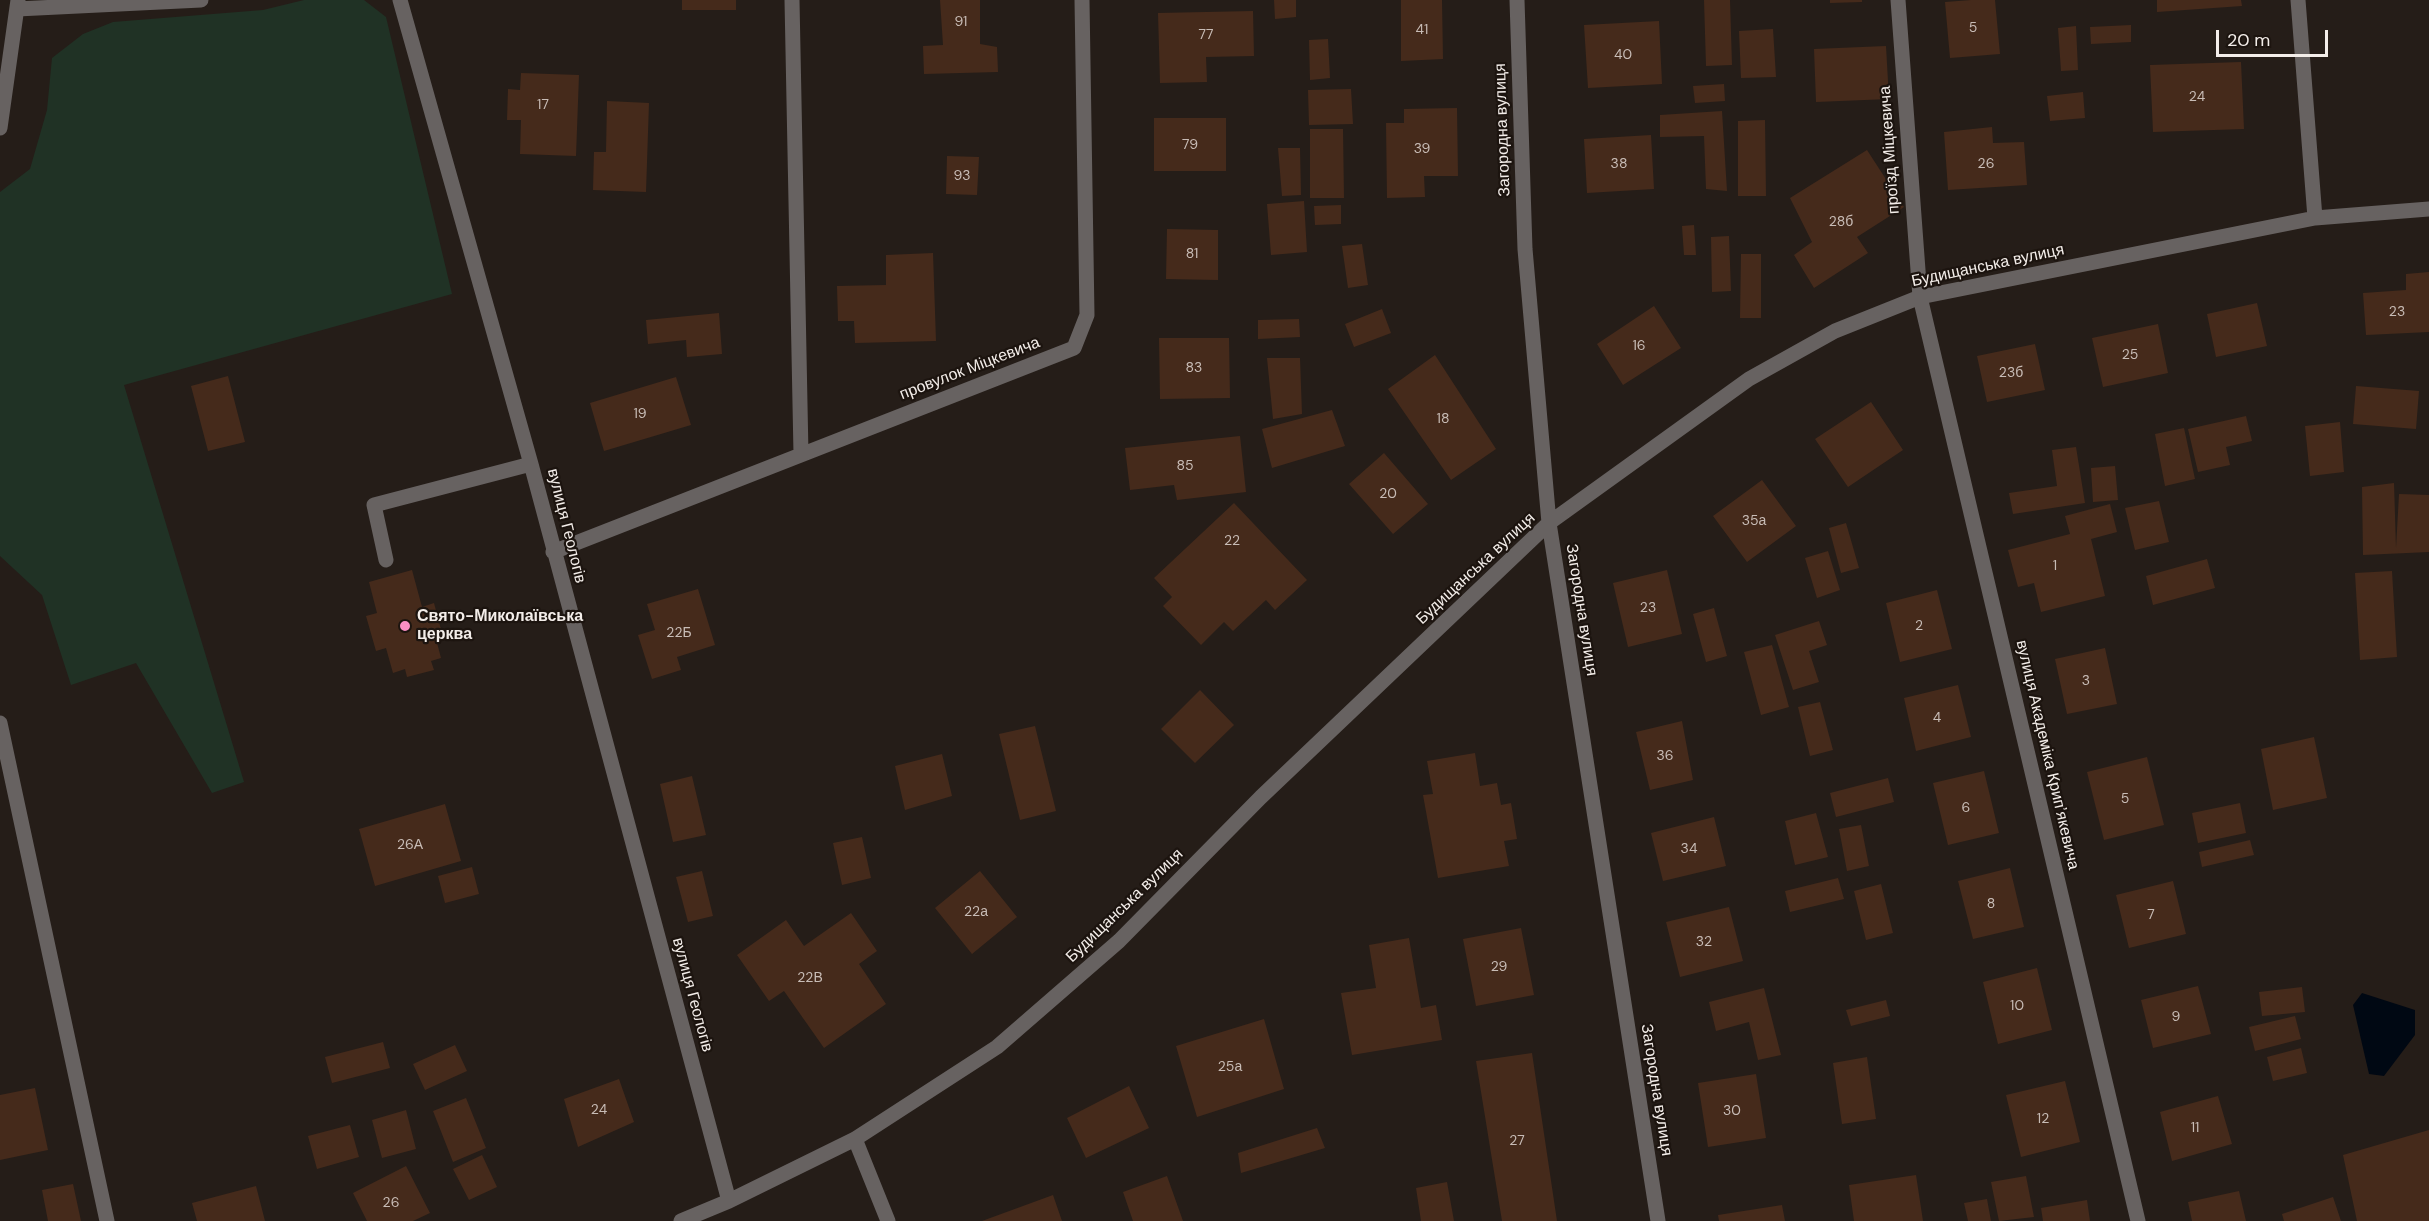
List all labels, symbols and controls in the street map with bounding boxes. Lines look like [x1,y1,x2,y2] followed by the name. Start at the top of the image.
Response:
[955,14,967,30] house number: 91
[2219,18,2332,56] scale bar
[1969,20,1977,36] house number: 5
[1416,22,1428,38] house number: 41
[1199,27,1213,43] house number: 77
[2227,28,2270,52] text: 20 m
[1614,47,1632,63] house number: 40
[1491,63,1515,197] street label: Загородна вулиця
[1876,85,1904,215] street label: проїзд Міцкевича
[2189,89,2205,105] house number: 24
[537,97,549,113] house number: 17
[1182,137,1198,153] house number: 79
[1414,141,1430,157] house number: 39
[1611,156,1627,172] house number: 38
[1978,156,1994,172] house number: 26
[954,168,970,184] house number: 93
[1829,214,1853,230] house number: 28б
[1910,240,2066,292] street label: Будищанська вулиця
[1186,246,1198,262] house number: 81
[2389,304,2405,320] house number: 23
[897,333,1043,405] street label: провулок Міцкевича
[1632,338,1646,354] house number: 16
[2122,347,2138,363] house number: 25
[1186,360,1202,376] house number: 83
[1999,365,2023,381] house number: 23б
[633,406,647,422] house number: 19
[1437,411,1449,427] house number: 18
[1176,458,1194,474] house number: 85
[542,467,590,585] street label: вулиця Геологів
[1379,486,1397,502] house number: 20
[1413,509,1539,629] street label: Будищанська вулиця
[1742,513,1766,529] house number: 35а
[1224,533,1240,549] house number: 22
[1561,543,1601,677] street label: Загородна вулиця
[2053,558,2057,574] house number: 1
[1640,600,1656,616] house number: 23
[417,607,583,645] place label: Свято-Миколаївська церква
[1915,618,1923,634] house number: 2
[398,619,412,633] marker: Свято-Миколаївська церква
[666,625,692,641] house number: 22Б
[2011,638,2083,872] street label: вулиця Академіка Крипʼякевича
[2082,673,2090,689] house number: 3
[1933,710,1941,726] house number: 4
[1656,748,1674,764] house number: 36
[2121,791,2129,807] house number: 5
[1962,800,1970,816] house number: 6
[397,837,423,853] house number: 26А
[1681,841,1697,857] house number: 34
[1062,845,1188,967] street label: Будищанська вулиця
[1987,896,1995,912] house number: 8
[964,904,988,920] house number: 22а
[2147,907,2155,923] house number: 7
[1696,934,1712,950] house number: 32
[668,936,716,1054] street label: вулиця Геологів
[1491,959,1507,975] house number: 29
[797,970,823,986] house number: 22В
[2010,998,2024,1014] house number: 10
[2172,1009,2180,1025] house number: 9
[1636,1023,1676,1157] street label: Загородна вулиця
[1218,1059,1242,1075] house number: 25а
[591,1102,607,1118] house number: 24
[1723,1103,1741,1119] house number: 30
[2037,1111,2049,1127] house number: 12
[2191,1120,2199,1136] house number: 11
[1509,1133,1525,1149] house number: 27
[383,1195,399,1211] house number: 26

